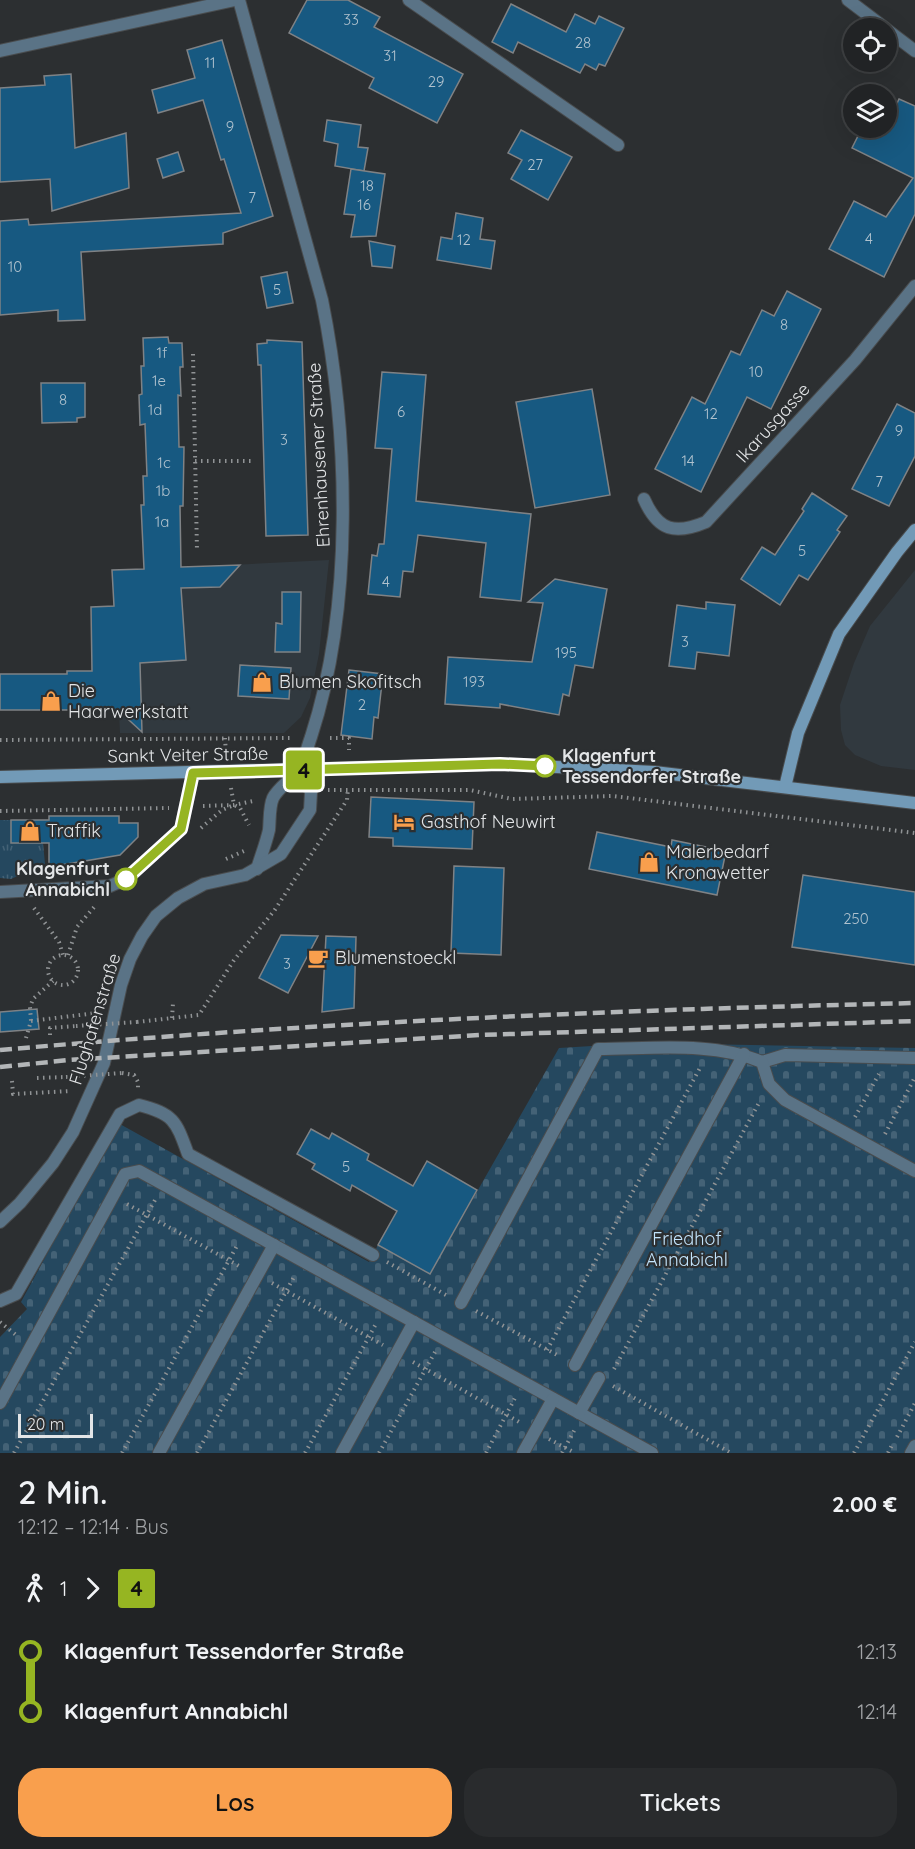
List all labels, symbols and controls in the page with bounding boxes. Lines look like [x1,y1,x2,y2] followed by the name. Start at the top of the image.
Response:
[343,10,359,29] house number: 33
[843,18,897,138] map controls
[843,18,897,72] button: locate
[575,33,591,52] house number: 28
[383,46,397,65] house number: 31
[204,53,216,72] house number: 11
[428,72,444,91] house number: 29
[843,84,897,138] button: layers
[226,117,234,136] house number: 9
[527,155,543,174] house number: 27
[360,176,374,195] house number: 18
[248,188,256,207] house number: 7
[357,195,371,214] house number: 16
[865,229,873,248] house number: 4
[457,230,471,249] house number: 12
[8,257,22,276] house number: 10
[273,280,281,299] house number: 5
[780,315,788,334] house number: 8
[157,343,168,362] house number: 1f
[302,362,335,548] street label: Ehrenhausener Straße
[749,362,763,381] house number: 10
[152,371,166,390] house number: 1e
[731,378,815,467] street label: Ikarusgasse
[59,390,67,409] house number: 8
[148,400,162,419] house number: 1d
[397,402,405,421] house number: 6
[704,404,718,423] house number: 12
[895,421,903,440] house number: 9
[280,430,288,449] house number: 3
[681,451,695,470] house number: 14
[157,453,171,472] house number: 1c
[875,472,883,491] house number: 7
[156,481,170,500] house number: 1b
[155,512,169,531] house number: 1a
[798,541,806,560] house number: 5
[382,572,390,591] house number: 4
[681,632,689,651] house number: 3
[555,643,577,662] house number: 195
[250,670,274,694] shop icon: Blumen Skofitsch
[279,670,422,693] place label: Blumen Skofitsch
[463,672,485,691] house number: 193
[68,679,189,723] place label: Die Haarwerkstatt
[39,689,63,713] shop icon: Die Haarwerkstatt
[358,695,366,714] house number: 2
[107,742,268,767] street label: Sankt Veiter Straße
[562,744,741,788] place label: Klagenfurt Tessendorfer Straße
[284,750,324,790] line badge: 4
[534,755,556,777] marker: Klagenfurt Tessendorfer Straße
[298,757,310,783] text: 4
[392,810,416,834] hotel icon: Gasthof Neuwirt
[421,810,556,833] place label: Gasthof Neuwirt
[18,819,42,843] shop icon: Traffik
[47,819,101,842] place label: Traffik
[666,840,770,884] place label: Malerbedarf Kronawetter
[637,850,661,874] shop icon: Malerbedarf Kronawetter
[16,857,110,901] place label: Klagenfurt Annabichl
[115,868,137,890] marker: Klagenfurt Annabichl
[843,909,869,928] house number: 250
[306,946,330,970] cafe icon: Blumenstoeckl
[335,946,456,969] place label: Blumenstoeckl
[64,950,125,1087] street label: Flughafenstraße
[283,954,291,973] house number: 3
[342,1157,350,1176] house number: 5
[646,1227,728,1271] park label: Friedhof Annabichl
[18,1411,93,1438] scale bar
[27,1414,64,1434] text: 20 m
[18,1471,107,1512] text: 2 Min.
[832,1490,897,1518] text: 2.00 €
[18,1514,168,1539] text: 12:12 – 12:14 · Bus
[18,1572,51,1605] icon: walk
[76,1572,109,1605] icon: forward
[130,1575,143,1601] text: 4
[60,1576,67,1601] text: 1
[64,1637,404,1665] text: Klagenfurt Tessendorfer Straße
[857,1639,897,1664] text: 12:13
[64,1697,288,1725] text: Klagenfurt Annabichl
[857,1699,897,1724] text: 12:14
[18,1768,452,1837] button: Los
[464,1768,897,1837] button: Tickets

